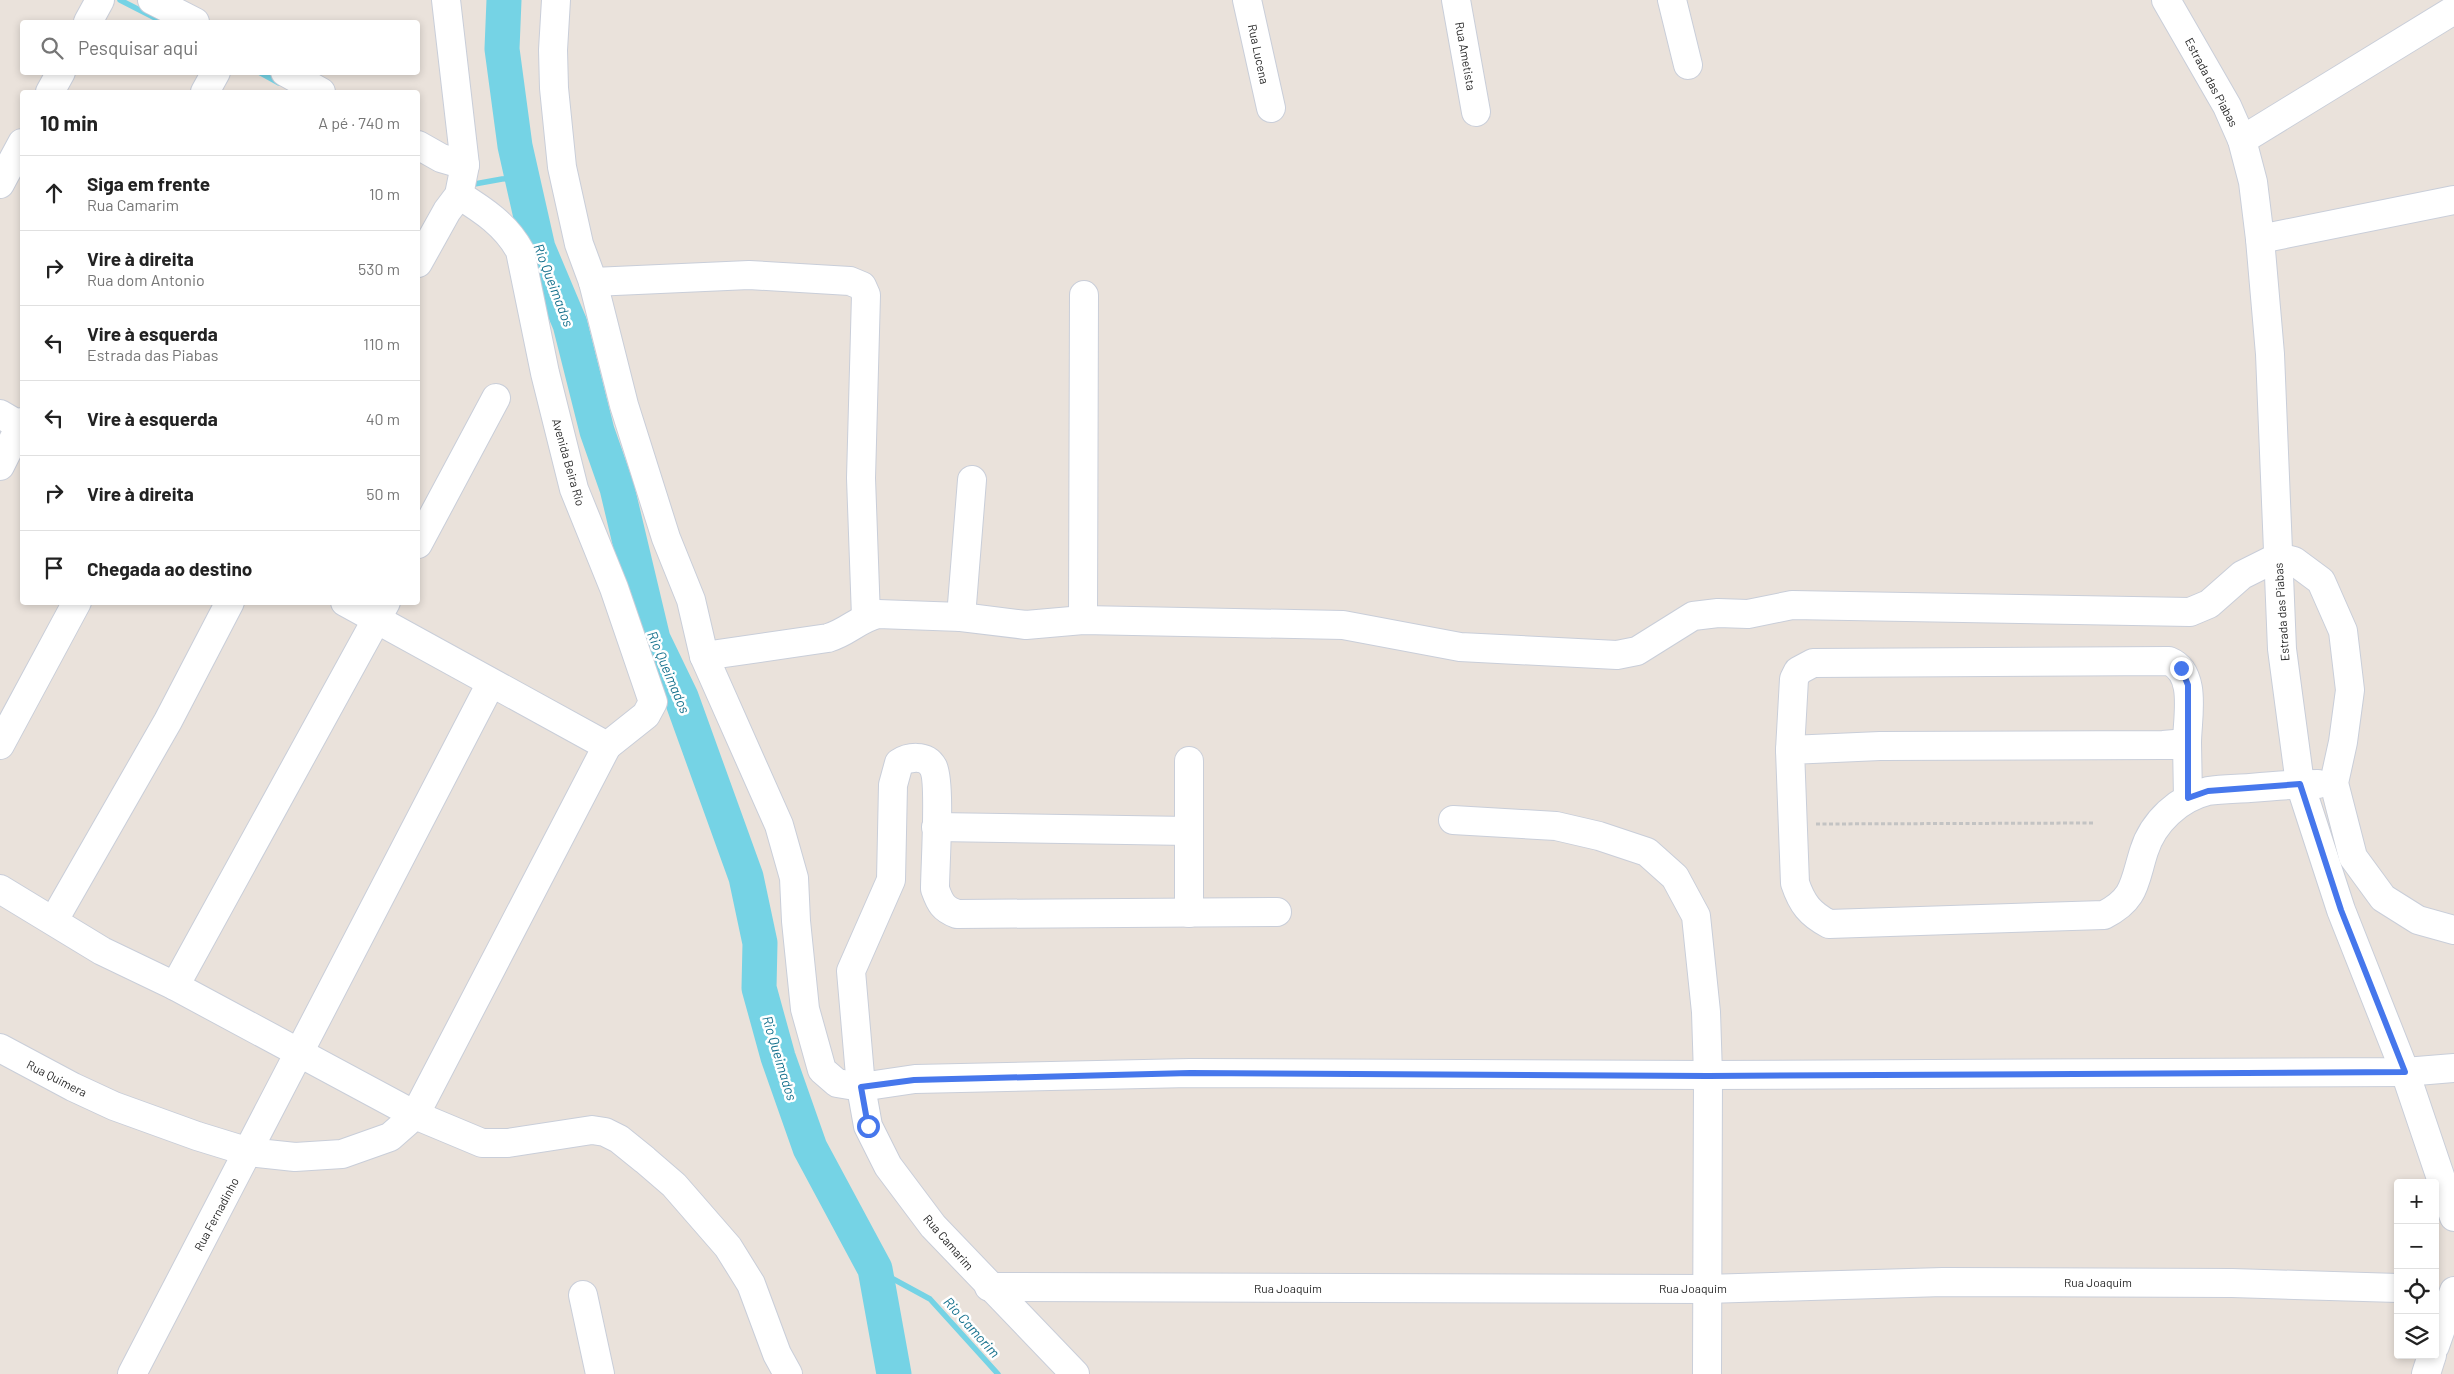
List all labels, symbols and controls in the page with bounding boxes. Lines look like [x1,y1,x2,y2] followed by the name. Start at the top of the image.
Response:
[20,20,420,75] search box
[1453,21,1479,91] street label: Rua Ametista
[1246,23,1272,85] street label: Rua Lucena
[38,34,66,62] icon: search
[2183,35,2241,129] street label: Estrada das Piabas
[78,36,198,59] text: Pesquisar aqui
[40,110,98,135] text: 10 min
[318,113,400,132] text: A pé · 740 m
[87,172,210,195] text: Siga em frente
[40,179,68,207] icon: ahead
[369,184,400,203] text: 10 m
[87,195,179,214] text: Rua Camarim
[530,241,578,329] water label: Rio Queimados
[87,247,194,270] text: Vire à direita
[40,254,68,282] icon: right
[358,259,400,278] text: 530 m
[87,270,205,289] text: Rua dom Antonio
[87,322,218,345] text: Vire à esquerda
[40,329,68,357] icon: left
[363,334,400,353] text: 110 m
[87,345,218,364] text: Estrada das Piabas
[40,404,68,432] icon: left
[87,407,218,430] text: Vire à esquerda
[366,409,400,428] text: 40 m
[550,417,588,507] street label: Avenida Beira Rio
[40,479,68,507] icon: right
[87,482,194,505] text: Vire à direita
[366,484,400,503] text: 50 m
[40,554,68,582] icon: arrive
[87,557,252,580] text: Chegada ao destino
[2271,562,2291,662] street label: Estrada das Piabas
[644,628,694,716] water label: Rio Queimados
[2170,657,2193,680] route end
[759,1014,801,1103] water label: Rio Queimados
[25,1057,89,1099] street label: Rua Quimera
[857,1115,880,1138] route start
[191,1175,241,1253] street label: Rua Fernadinho
[2394,1179,2439,1359] map controls
[2394,1179,2439,1224] button: +
[921,1211,977,1273] street label: Rua Camarim
[2394,1224,2439,1269] button: −
[2394,1269,2439,1314] button: locate
[2064,1275,2132,1289] street label: Rua Joaquim
[1254,1281,1322,1295] street label: Rua Joaquim
[1659,1281,1727,1295] street label: Rua Joaquim
[940,1293,1004,1361] water label: Rio Camorim
[2394,1314,2439,1359] button: layers

